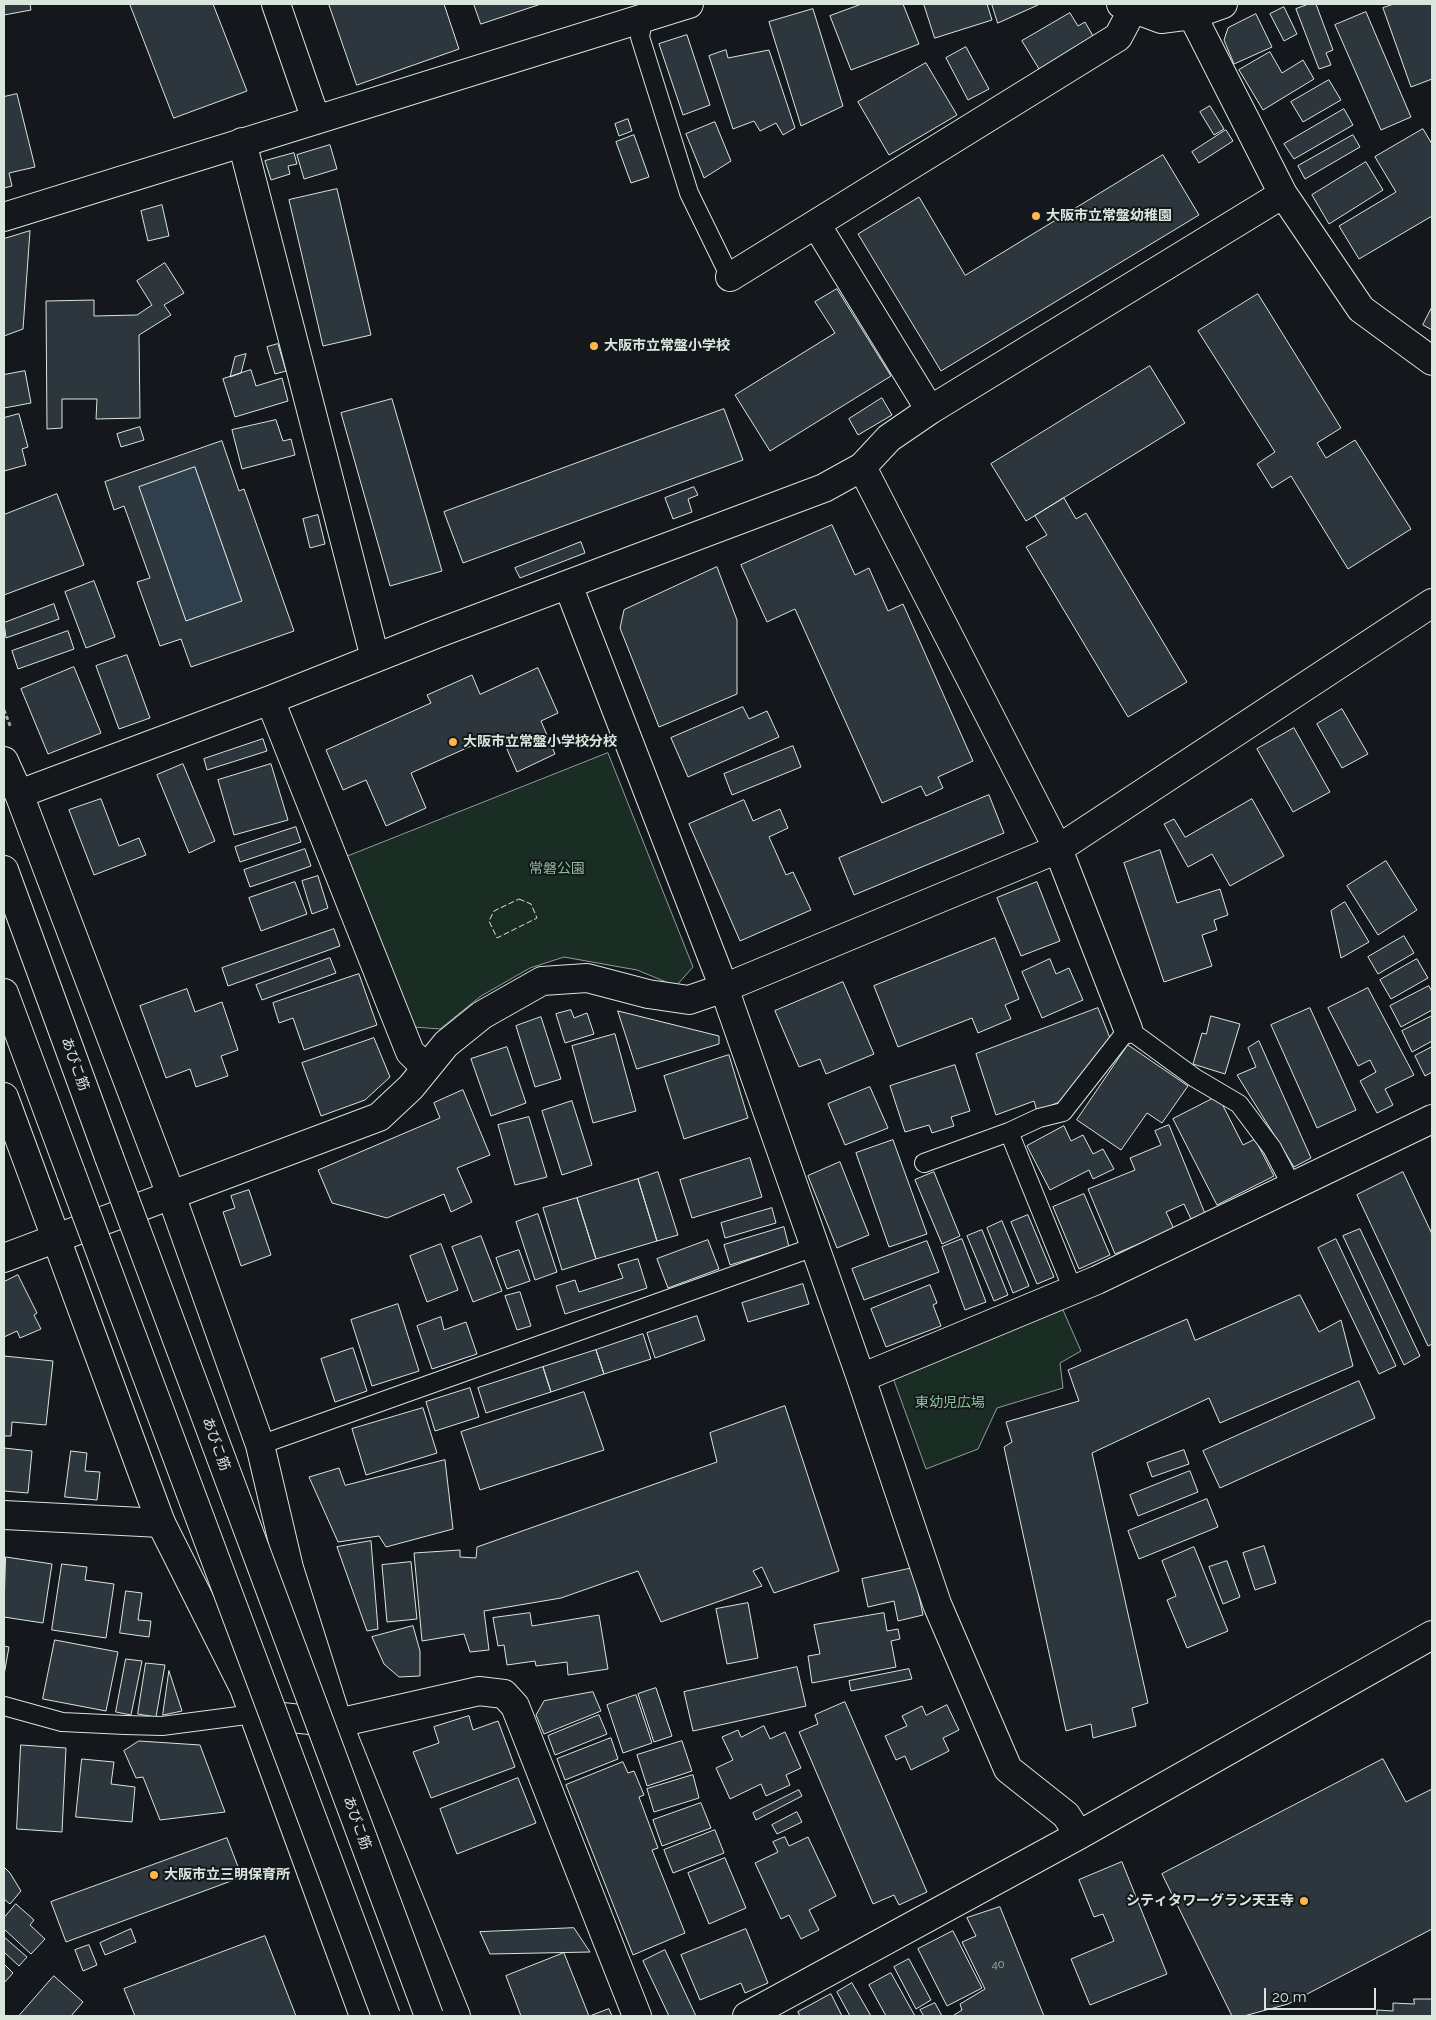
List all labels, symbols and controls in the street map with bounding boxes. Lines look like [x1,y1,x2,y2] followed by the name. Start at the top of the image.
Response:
[1046,208,1172,224] place label: 大阪市立常盤幼稚園
[1030,210,1042,222] marker: 大阪市立常盤幼稚園
[604,338,730,354] place label: 大阪市立常盤小学校
[588,340,600,352] marker: 大阪市立常盤小学校
[463,734,617,750] place label: 大阪市立常盤小学校分校
[447,736,459,748] marker: 大阪市立常盤小学校分校
[529,861,585,877] park label: 常磐公園
[58,1035,92,1093] street label: あびこ筋
[915,1395,985,1411] park label: 東幼児広場
[199,1415,233,1473] street label: あびこ筋
[340,1794,374,1852] street label: あびこ筋
[164,1867,290,1883] place label: 大阪市立三明保育所
[148,1869,160,1881] marker: 大阪市立三明保育所
[1126,1893,1294,1909] place label: シティタワーグラン天王寺
[1298,1895,1310,1907] marker: シティタワーグラン天王寺
[992,1958,1004,1972] house number: 40
[1266,1978,1378,2010] scale bar
[1272,1988,1307,2006] text: 20 m

